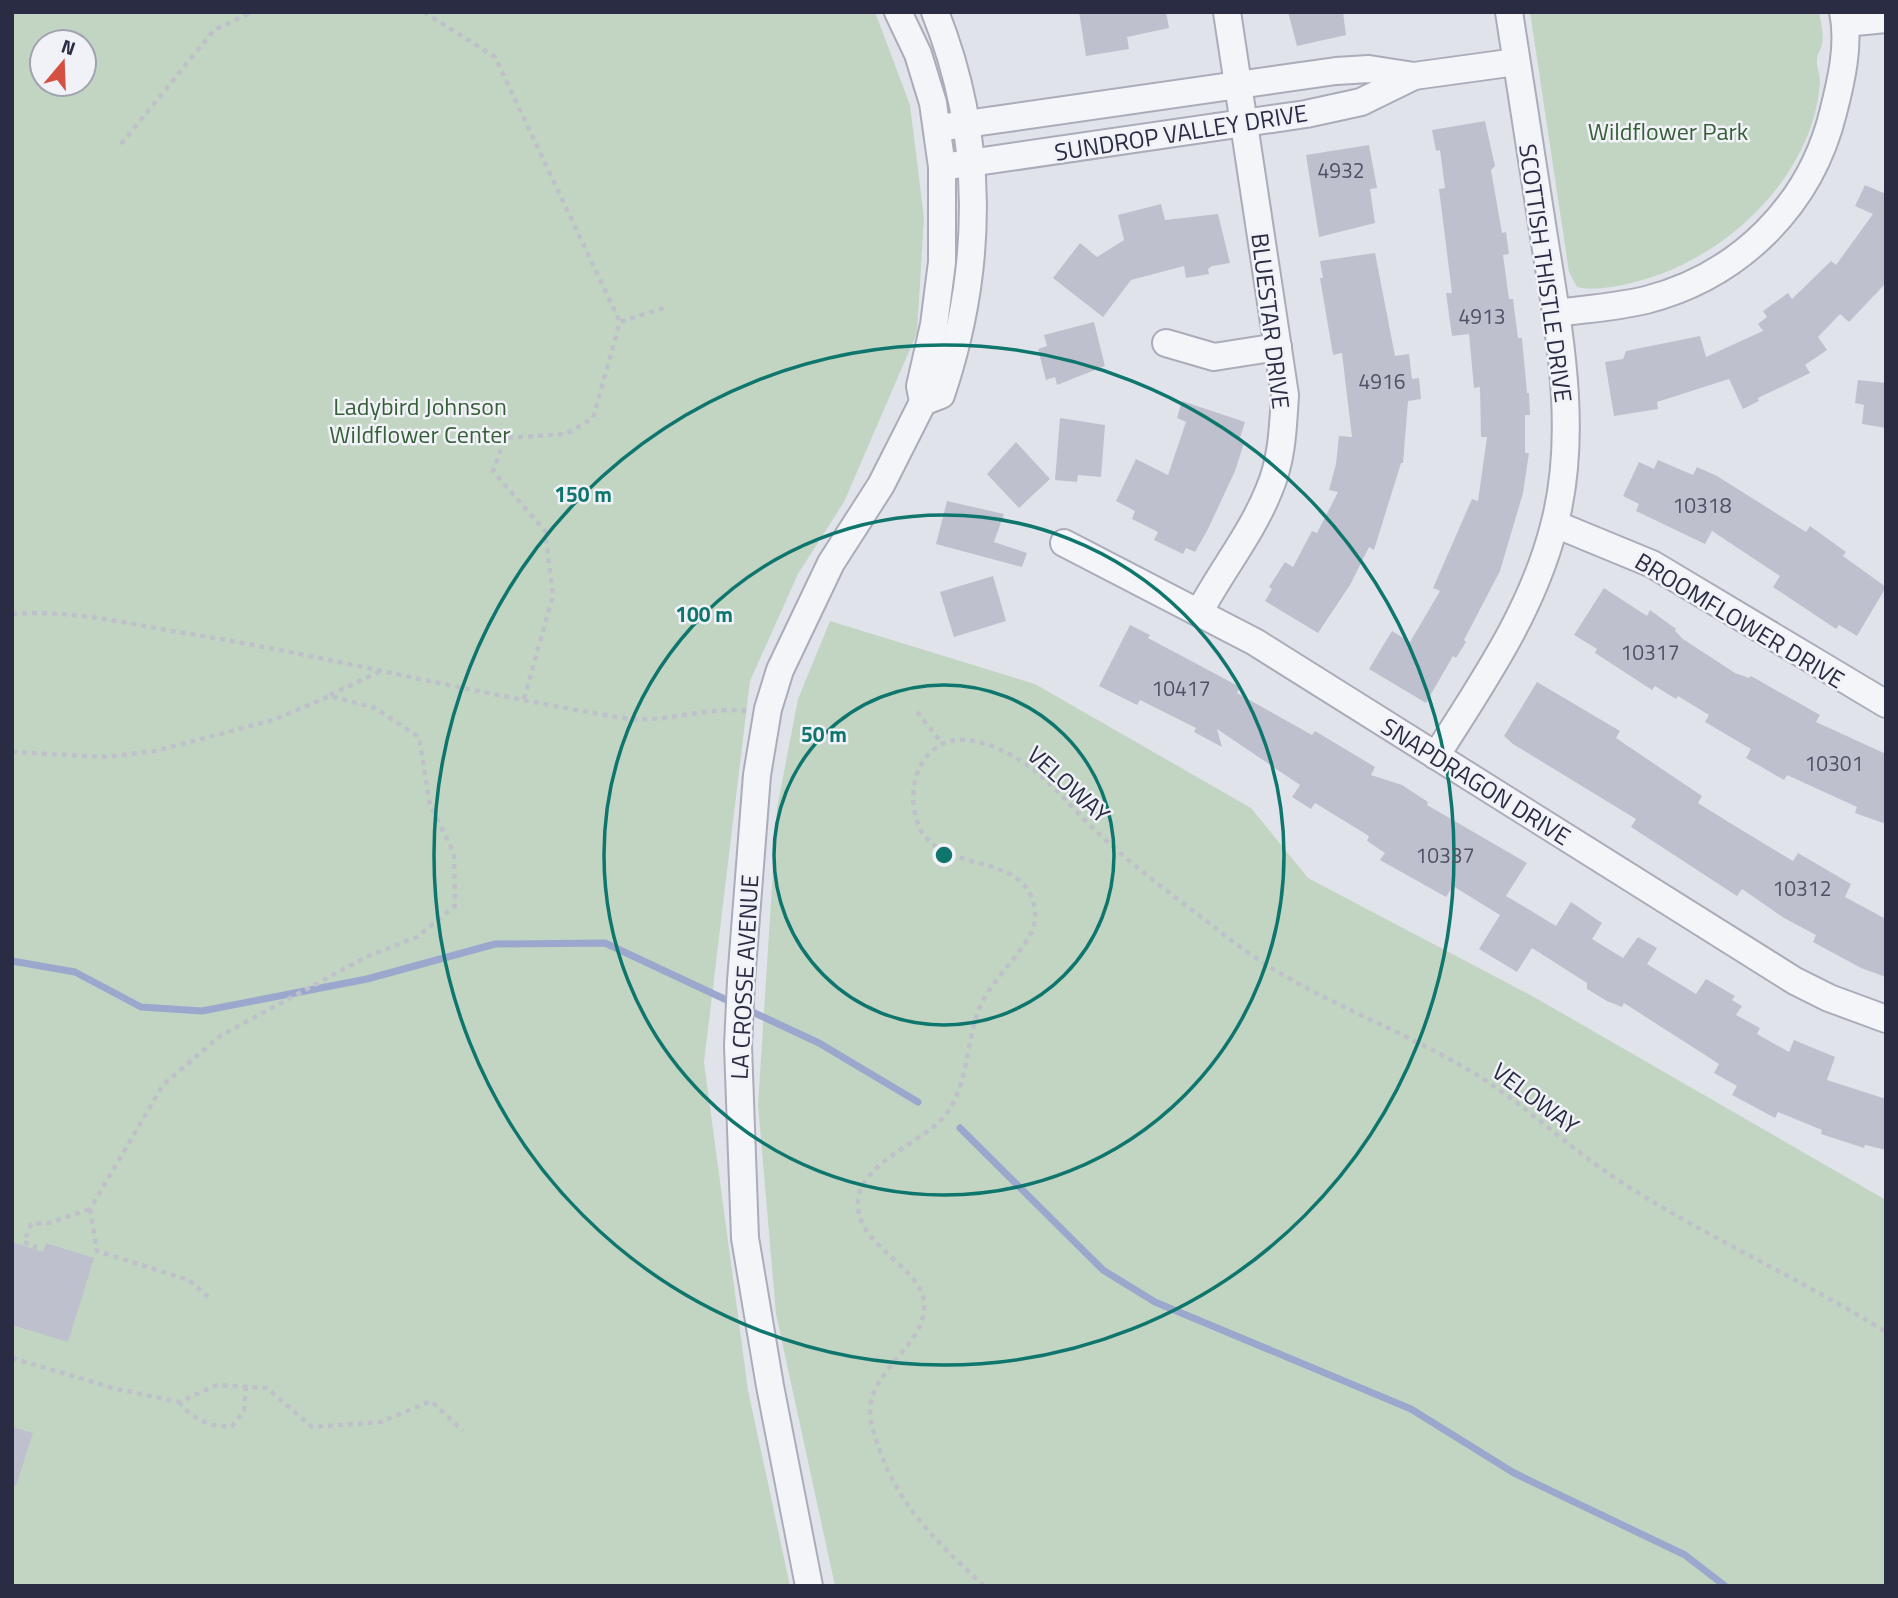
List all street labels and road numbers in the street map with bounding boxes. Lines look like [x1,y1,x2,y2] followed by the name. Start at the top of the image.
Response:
[1052,94,1310,170] street label: SUNDROP VALLEY DRIVE
[1510,141,1582,405] street label: SCOTTISH THISTLE DRIVE
[1242,231,1300,411] street label: BLUESTAR DRIVE
[1628,543,1852,697] street label: BROOMFLOWER DRIVE
[1374,708,1578,854] street label: SNAPDRAGON DRIVE
[1019,737,1119,831] street label: VELOWAY
[721,874,767,1080] street label: LA CROSSE AVENUE
[1485,1053,1587,1143] street label: VELOWAY

